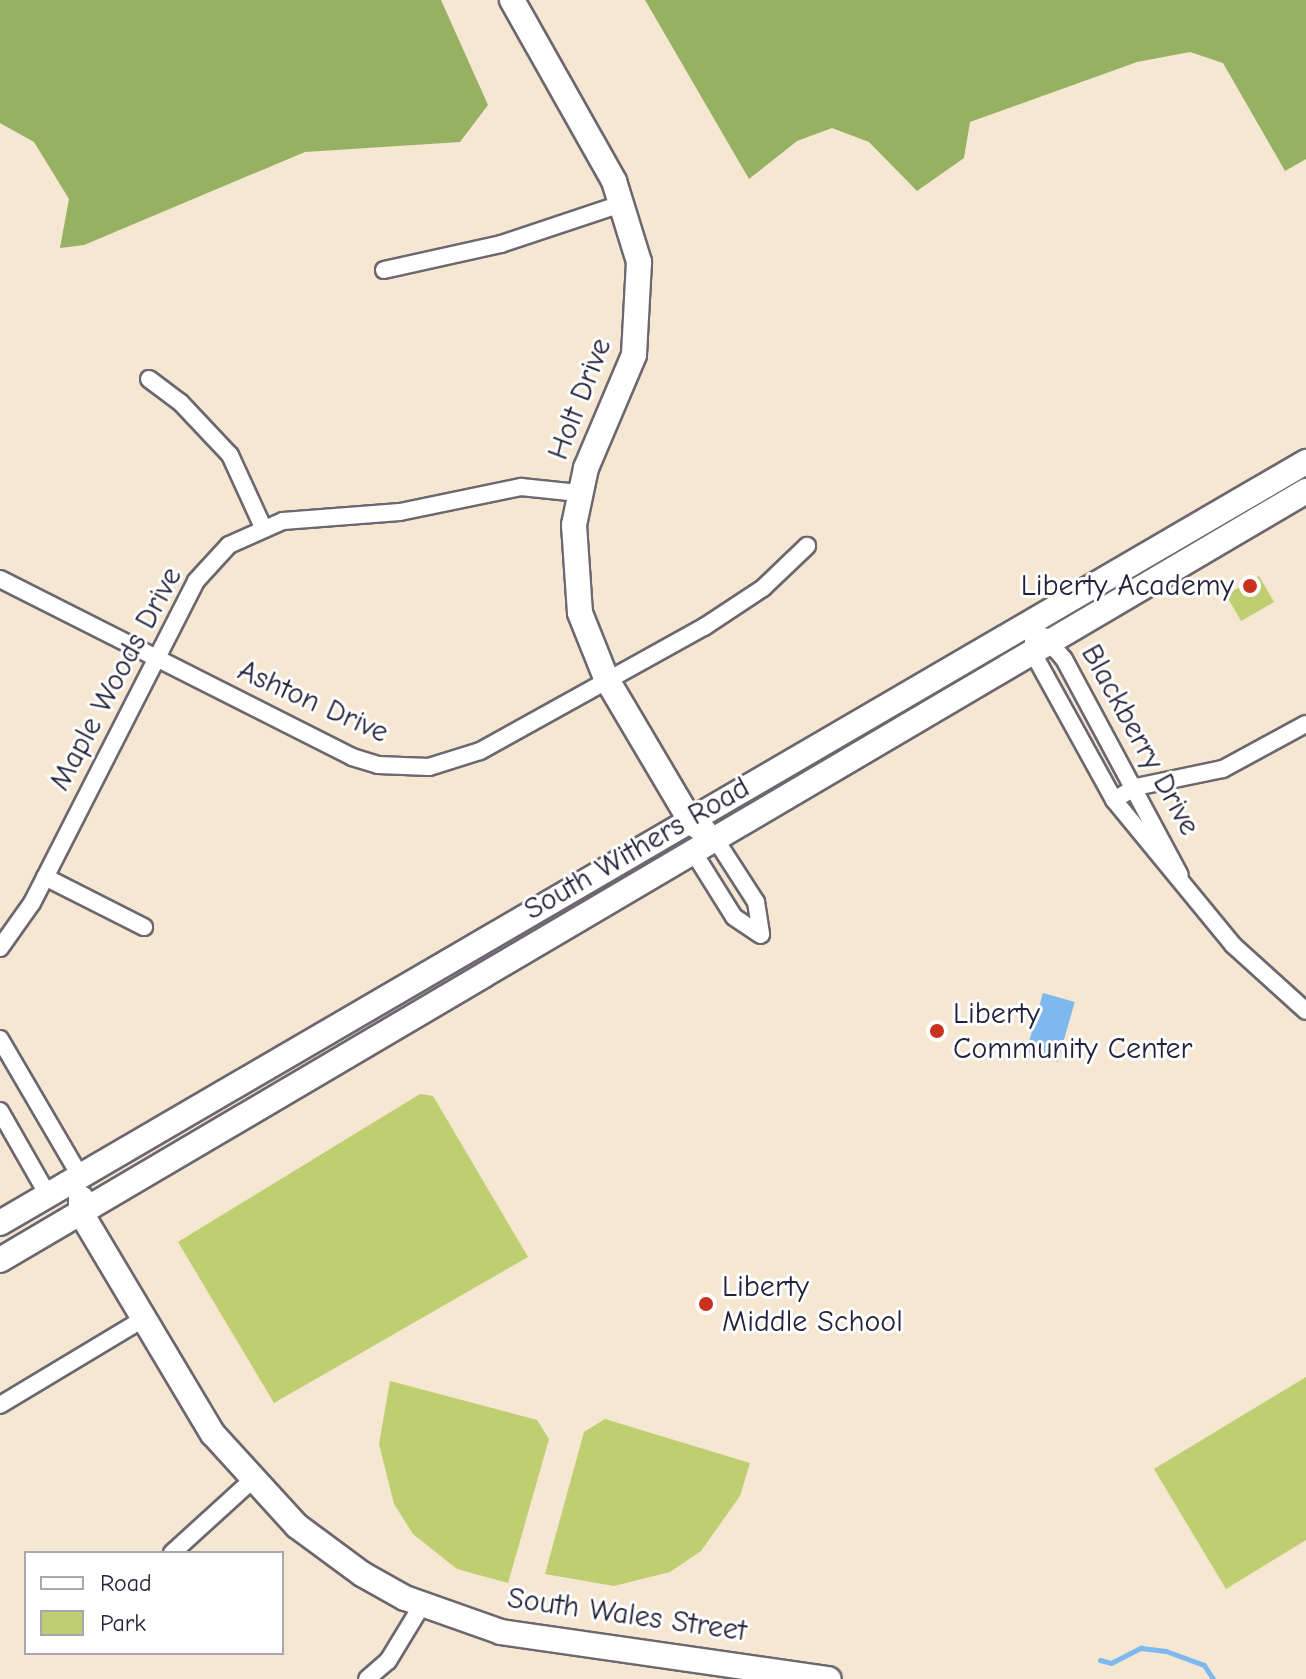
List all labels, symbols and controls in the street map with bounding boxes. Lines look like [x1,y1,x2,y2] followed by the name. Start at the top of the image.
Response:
[540,333,620,465] street label: Holt Drive
[42,561,190,797] street label: Maple Woods Drive
[1021,568,1234,604] place label: Liberty Academy
[1241,577,1259,595] marker: Liberty Academy
[1073,638,1207,842] street label: Blackberry Drive
[232,653,394,751] street label: Ashton Drive
[518,770,756,928] street label: South Withers Road
[953,996,1192,1066] place label: Liberty Community Center
[928,1022,946,1040] marker: Liberty Community Center
[722,1269,903,1340] place label: Liberty Middle School
[697,1295,715,1313] marker: Liberty Middle School
[24,1551,284,1655] legend
[100,1569,152,1597] text: Road
[505,1580,749,1650] street label: South Wales Street
[100,1609,146,1637] text: Park

